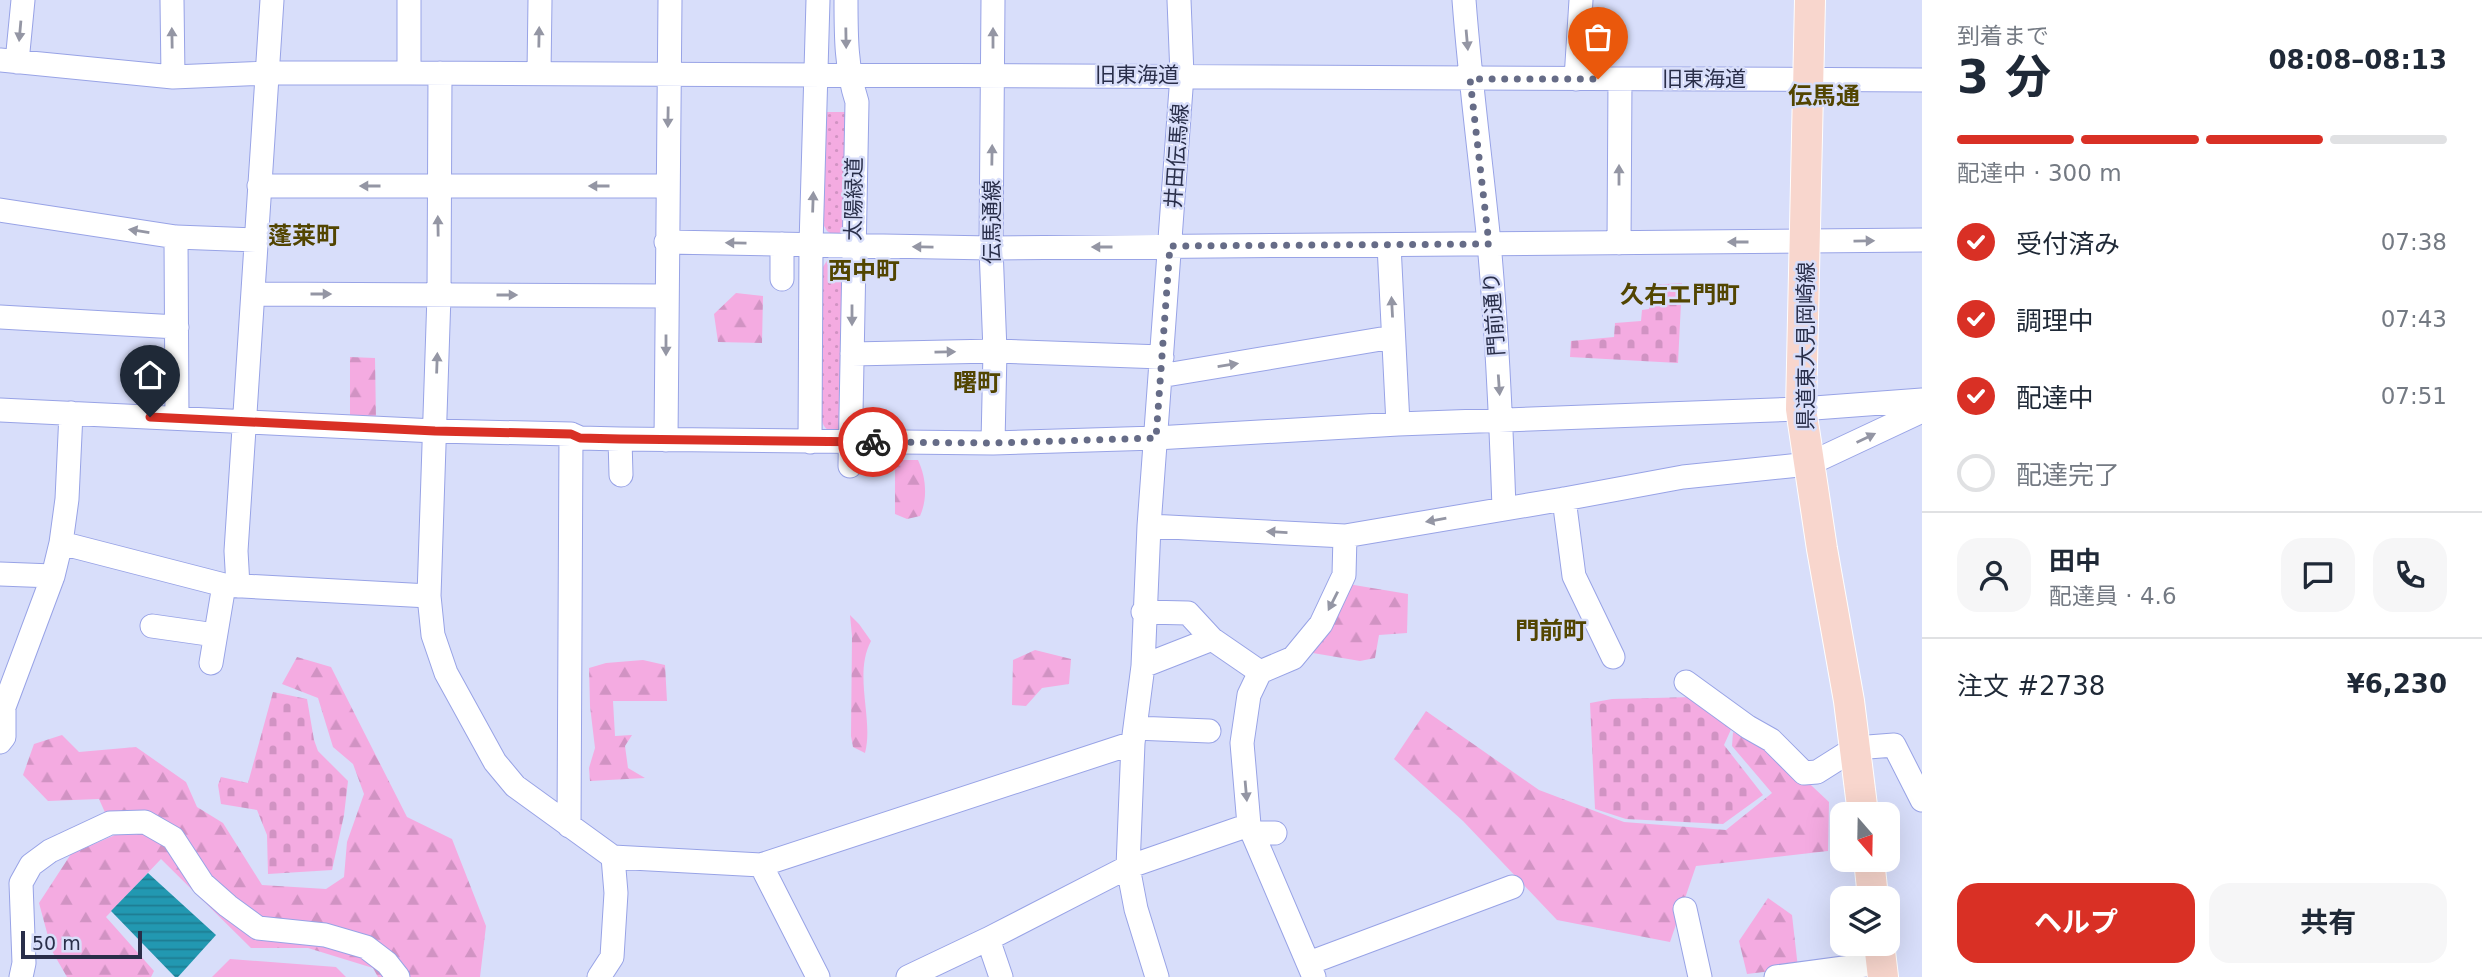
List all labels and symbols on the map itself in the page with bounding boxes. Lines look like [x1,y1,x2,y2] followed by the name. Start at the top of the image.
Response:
[1568,7,1628,79] pin
[14,20,25,42] one-way arrow
[534,25,545,47] one-way arrow
[166,27,178,49] one-way arrow
[840,27,852,49] one-way arrow
[987,27,999,49] one-way arrow
[1462,29,1473,51] one-way arrow
[1095,63,1179,87] street label: 旧東海道
[1662,67,1746,91] street label: 旧東海道
[1788,82,1860,110] district label: 伝馬通
[1161,103,1193,209] street label: 井田伝馬線
[662,106,674,128] one-way arrow
[986,144,998,166] one-way arrow
[841,157,867,241] street label: 太陽緑道
[1613,164,1625,186] one-way arrow
[358,180,380,192] one-way arrow
[587,180,609,192] one-way arrow
[980,180,1004,264] street label: 伝馬通線
[807,191,818,213] one-way arrow
[433,215,444,237] one-way arrow
[268,222,340,250] district label: 蓬莱町
[128,225,150,236] one-way arrow
[1853,235,1875,247] one-way arrow
[1727,236,1749,248] one-way arrow
[724,237,746,249] one-way arrow
[912,241,934,253] one-way arrow
[1091,241,1113,253] one-way arrow
[828,257,900,285] district label: 西中町
[1794,262,1818,430] street label: 県道東大見岡崎線
[1479,271,1509,357] street label: 門前通り
[1620,281,1740,309] district label: 久右エ門町
[311,288,333,300] one-way arrow
[497,289,519,301] one-way arrow
[1386,296,1397,318] one-way arrow
[846,304,858,326] one-way arrow
[660,334,672,356] one-way arrow
[120,345,180,417] pin
[934,346,956,358] one-way arrow
[431,352,442,374] one-way arrow
[1217,359,1239,370] one-way arrow
[953,369,1001,397] district label: 曙町
[1493,375,1504,397] one-way arrow
[838,407,908,477] courier
[1856,432,1876,444] one-way arrow
[1425,515,1447,526] one-way arrow
[1265,527,1287,538] one-way arrow
[1327,591,1338,611] one-way arrow
[1515,617,1587,645] district label: 門前町
[1241,780,1252,802] one-way arrow
[1830,802,1900,872] north arrow
[21,928,142,960] scale bar

